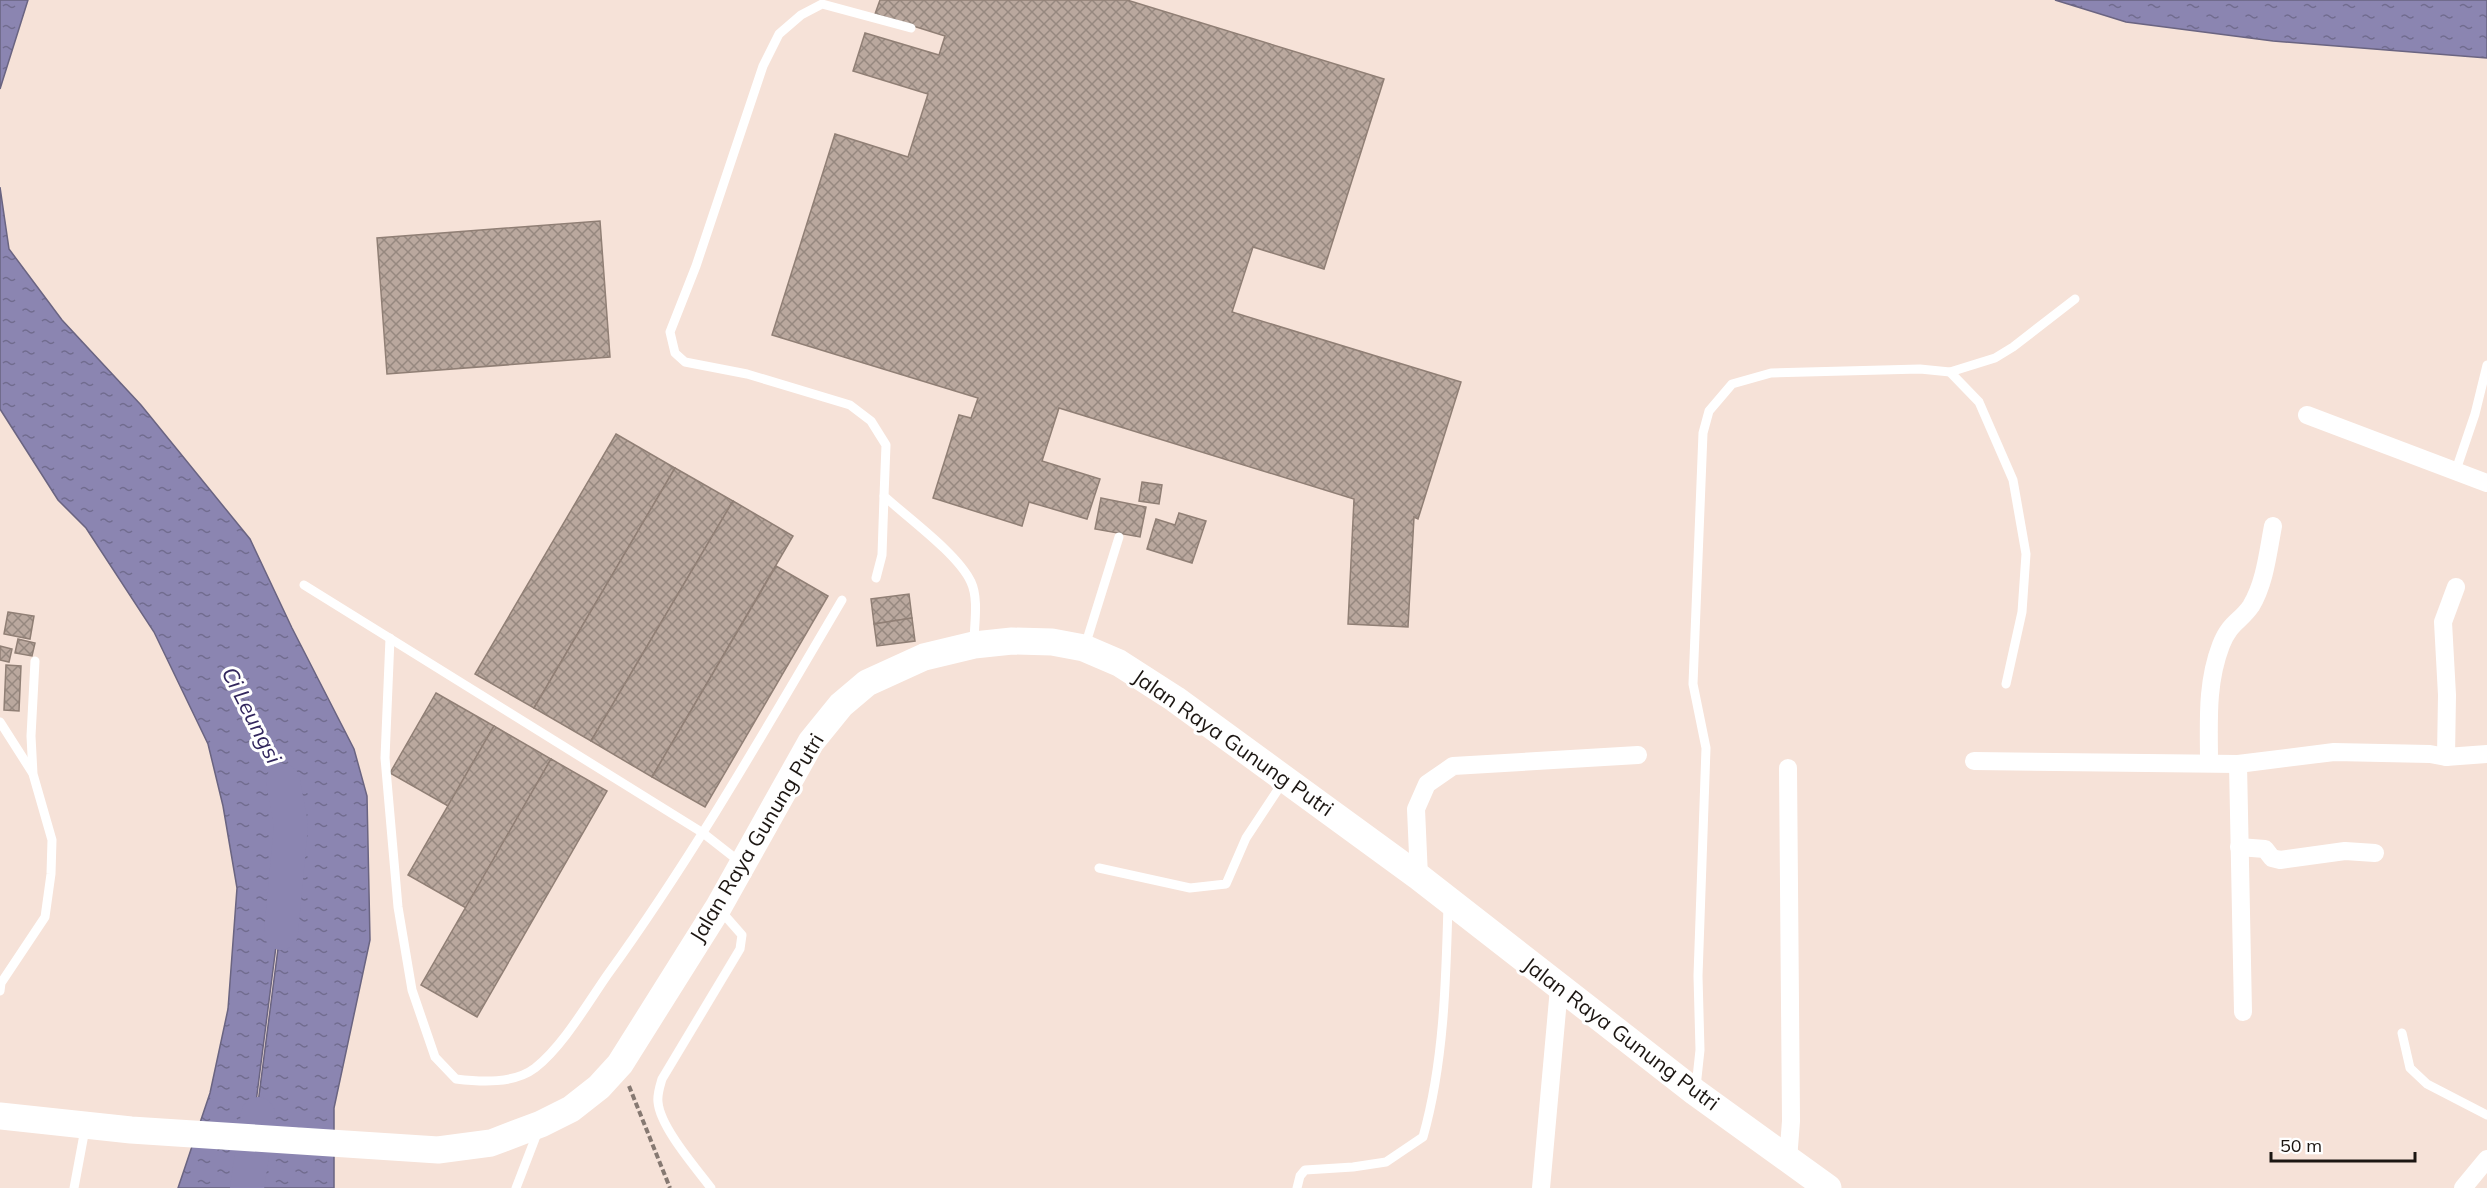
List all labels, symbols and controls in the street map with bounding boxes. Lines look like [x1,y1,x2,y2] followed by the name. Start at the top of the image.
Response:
[216,662,289,769] water label: Ci Leungsi
[1128,663,1339,821] street label: Jalan Raya Gunung Putri
[683,728,829,947] street label: Jalan Raya Gunung Putri
[1518,951,1725,1115] street label: Jalan Raya Gunung Putri
[2271,1125,2415,1163] scale bar
[2280,1134,2322,1157] text: 50 m

